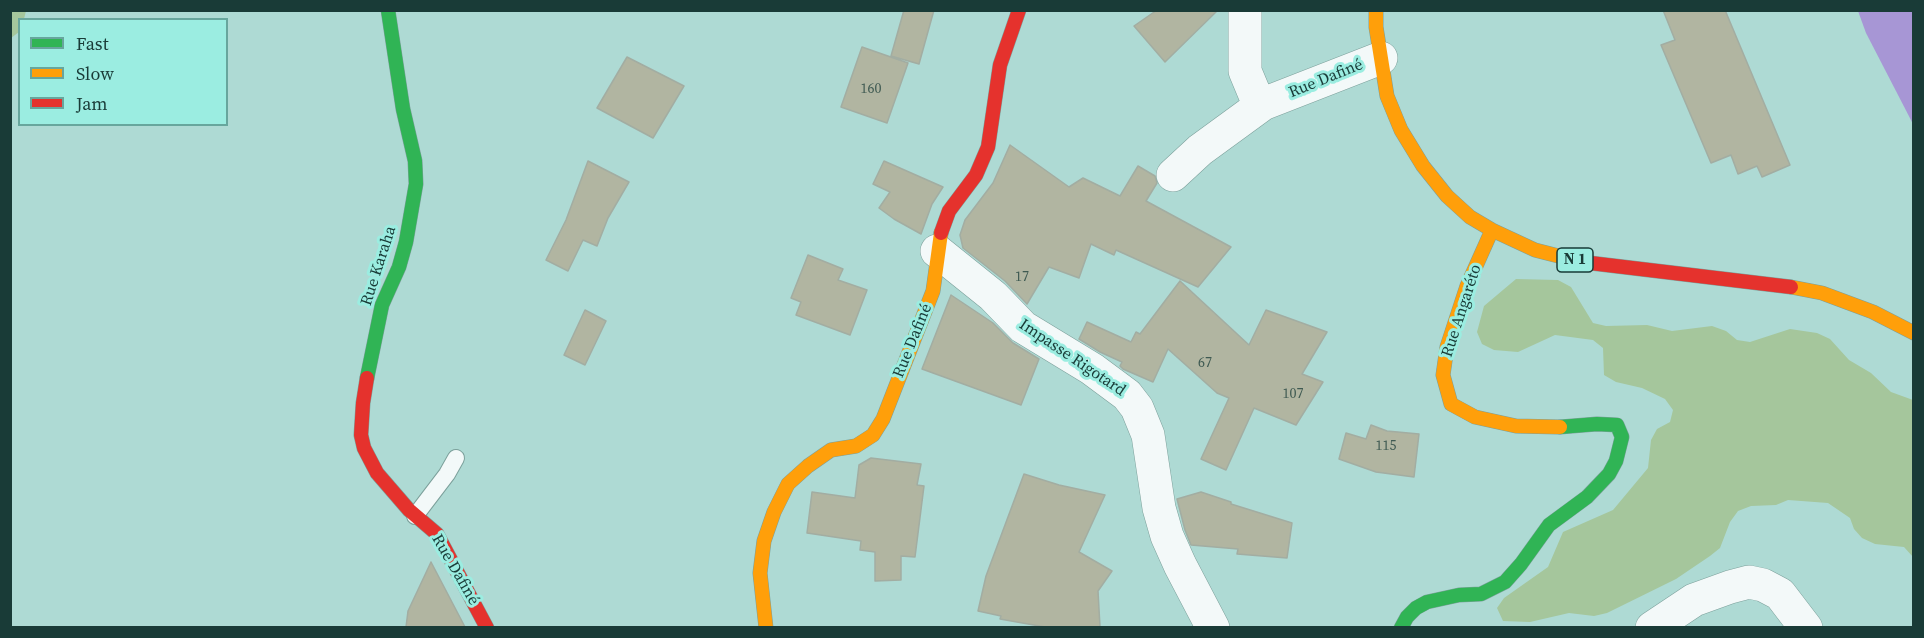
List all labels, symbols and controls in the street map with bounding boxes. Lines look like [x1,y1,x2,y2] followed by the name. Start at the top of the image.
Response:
[18,18,228,126] legend
[76,31,109,56] text: Fast
[1286,55,1366,103] street label: Rue Dafiné
[76,61,114,86] text: Slow
[861,81,881,97] house number: 160
[76,91,108,116] text: Jam
[357,224,401,308] street label: Rue Karaha
[1557,248,1593,272] road number: N 1
[1438,262,1486,360] street label: Rue Angaréto
[1015,269,1029,285] house number: 17
[889,301,937,381] street label: Rue Dafiné
[1015,315,1129,401] street label: Impasse Rigotard
[1198,355,1212,371] house number: 67
[1283,386,1303,402] house number: 107
[1376,438,1396,454] house number: 115
[427,531,483,609] street label: Rue Dafiné

